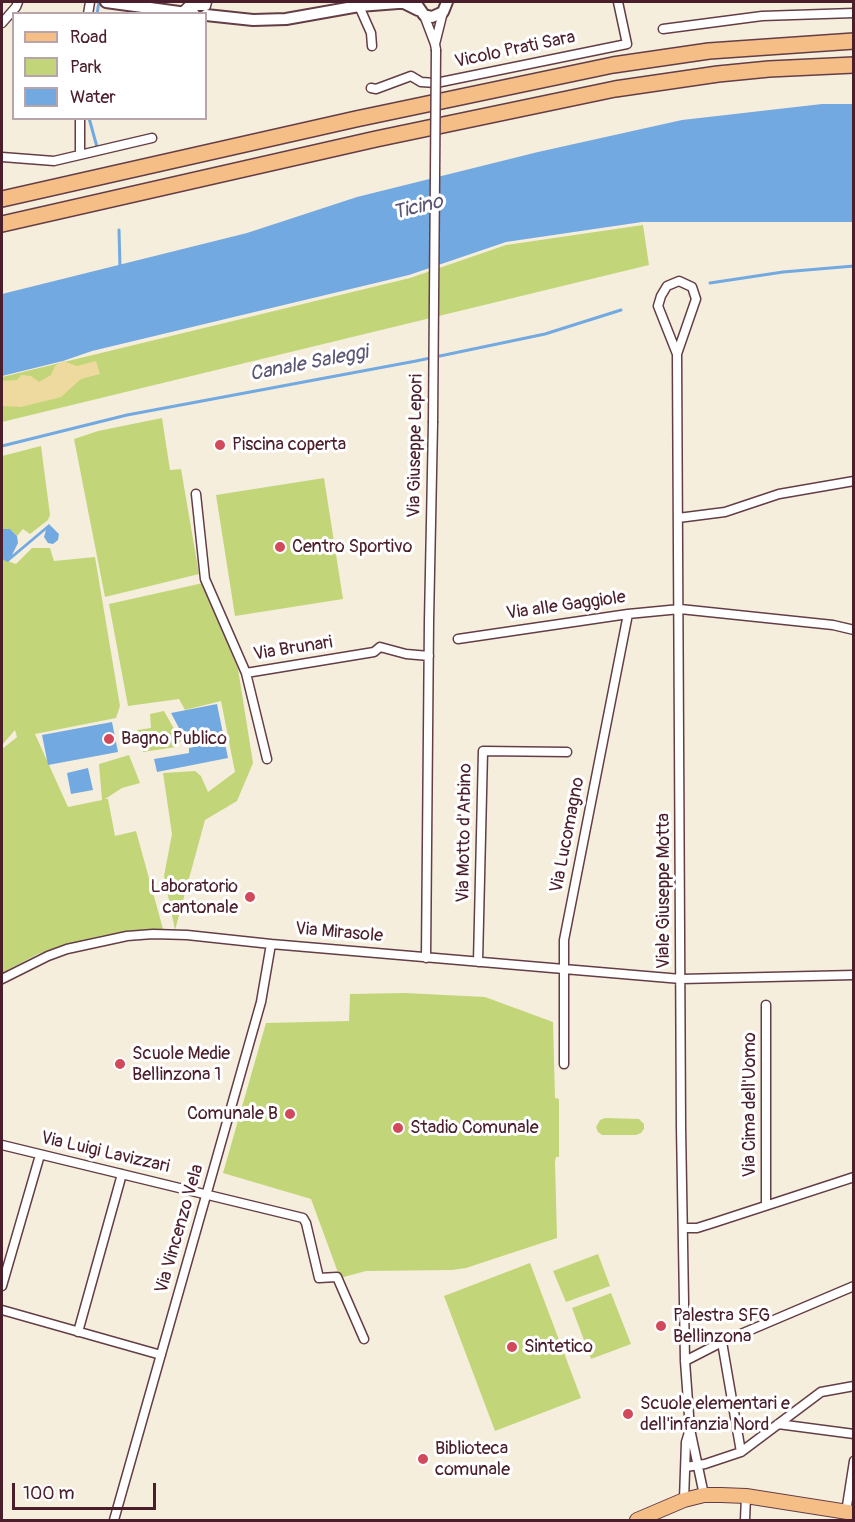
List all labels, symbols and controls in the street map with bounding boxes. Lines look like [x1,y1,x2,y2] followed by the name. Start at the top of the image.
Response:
[12,12,207,120] legend
[70,26,107,49] text: Road
[453,27,577,73] street label: Vicolo Prati Sara
[70,56,102,79] text: Park
[70,86,116,109] text: Water
[391,190,445,226] water label: Ticino
[248,341,370,387] water label: Canale Saleggi
[404,374,428,518] street label: Via Giuseppe Lepori
[232,434,346,456] place label: Piscina coperta
[213,438,227,452] marker: Piscina coperta
[292,536,412,558] place label: Centro Sportivo
[273,540,287,554] marker: Centro Sportivo
[505,587,627,625] street label: Via alle Gaggiole
[252,632,334,666] street label: Via Brunari
[121,728,227,750] place label: Bagno Publico
[102,732,116,746] marker: Bagno Publico
[453,763,477,903] street label: Via Motto d'Arbino
[546,775,590,895] street label: Via Lucomagno
[653,813,675,969] street label: Viale Giuseppe Motta
[151,876,238,918] place label: Laboratorio cantonale
[243,890,257,904] marker: Laboratorio cantonale
[294,918,384,948] street label: Via Mirasole
[739,1032,761,1178] street label: Via Cima dell'Uomo
[132,1043,230,1086] place label: Scuole Medie Bellinzona 1
[113,1057,127,1071] marker: Scuole Medie Bellinzona 1
[187,1103,278,1125] place label: Comunale B
[283,1107,297,1121] marker: Comunale B
[410,1117,539,1139] place label: Stadio Comunale
[391,1121,405,1135] marker: Stadio Comunale
[39,1128,171,1178] street label: Via Luigi Lavizzari
[151,1162,209,1296] street label: Via Vincenzo Vela
[673,1305,770,1348] place label: Palestra SFG Bellinzona
[654,1319,668,1333] marker: Palestra SFG Bellinzona
[524,1336,593,1358] place label: Sintetico
[505,1340,519,1354] marker: Sintetico
[640,1393,790,1436] place label: Scuole elementari e dell'infanzia Nord
[621,1407,635,1421] marker: Scuole elementari e dell'infanzia Nord
[435,1438,510,1480] place label: Biblioteca comunale
[416,1452,430,1466] marker: Biblioteca comunale
[15,1471,159,1509] scale bar
[23,1482,75,1505] text: 100 m

